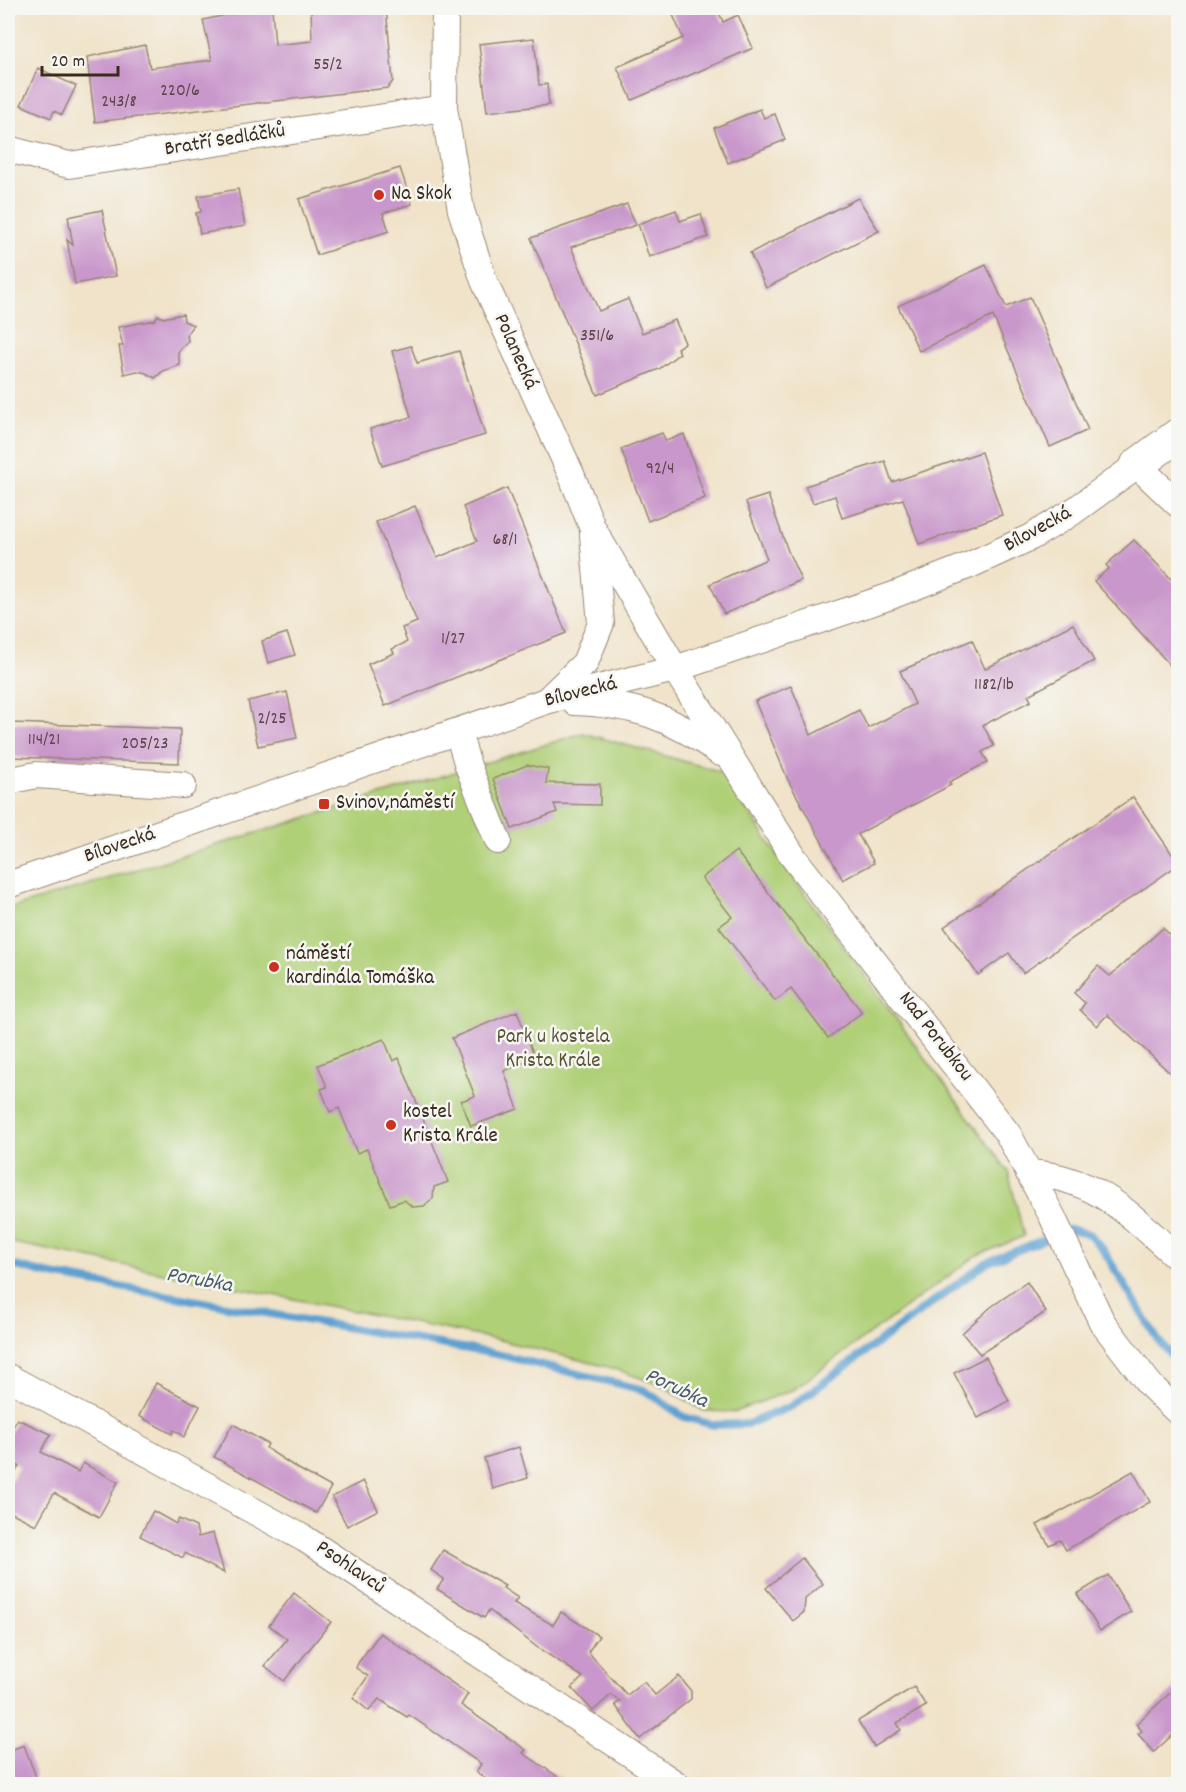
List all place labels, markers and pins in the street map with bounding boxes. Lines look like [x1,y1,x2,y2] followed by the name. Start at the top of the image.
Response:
[391,180,452,210] place label: Na Skok
[372,188,386,202] marker: Na Skok
[336,789,456,819] place label: Svinov,náměstí
[317,797,331,811] marker: Svinov,náměstí
[286,940,435,994] place label: náměstí kardinála Tomáška
[267,960,281,974] marker: náměstí kardinála Tomáška
[403,1098,498,1152] place label: kostel Krista Krále
[384,1118,398,1132] marker: kostel Krista Krále

